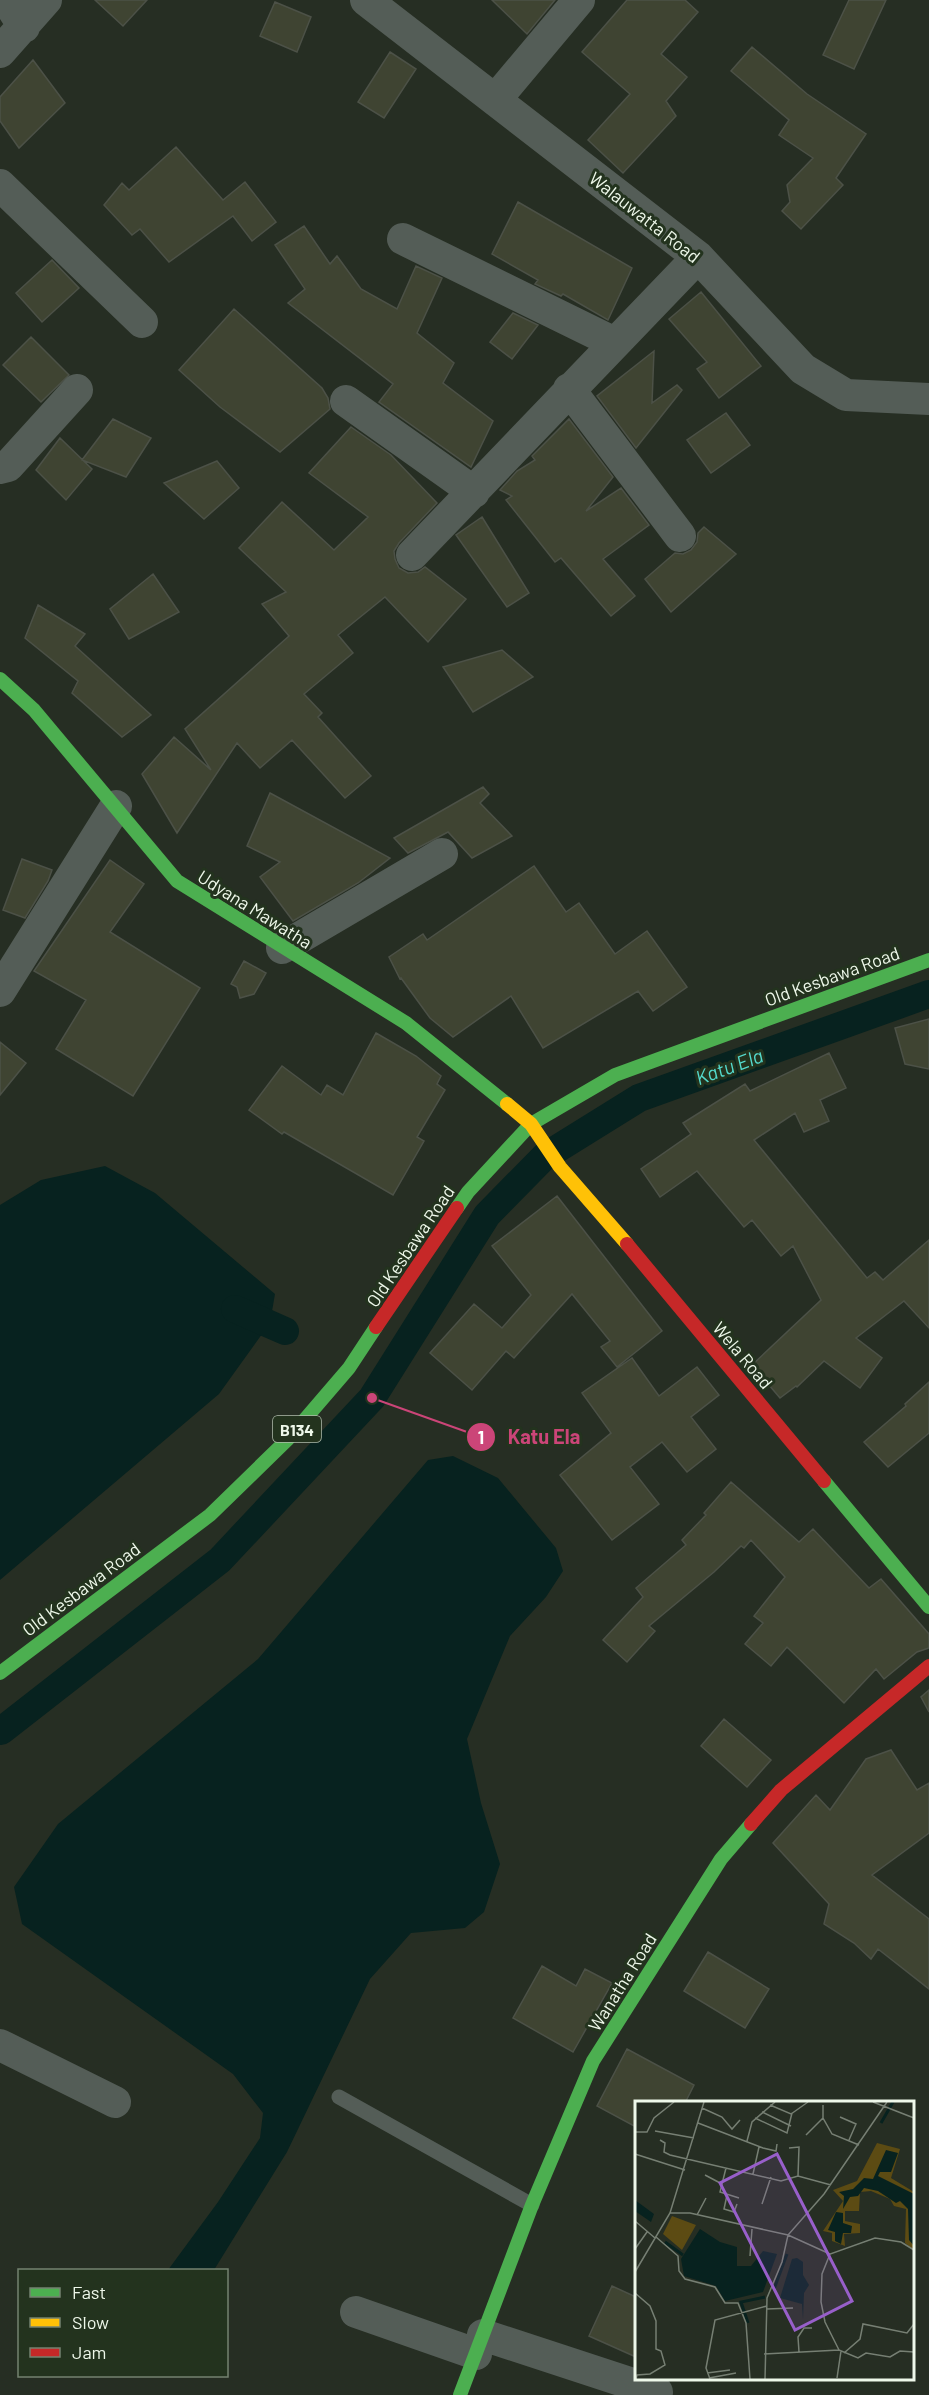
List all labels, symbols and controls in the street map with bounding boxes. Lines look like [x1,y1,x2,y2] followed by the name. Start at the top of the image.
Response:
[585,167,705,267] street label: Walauwatta Road
[194,865,316,953] street label: Udyana Mawatha
[762,941,902,1011] street label: Old Kesbawa Road
[692,1043,766,1089] water label: Katu Ela
[361,1181,459,1311] street label: Old Kesbawa Road
[708,1317,778,1393] street label: Wela Road
[273,1416,321,1442] road number: B134
[466,1418,592,1456] callout: Katu Ela
[508,1424,580,1448] text: Katu Ela
[478,1426,484,1448] text: 1
[18,1538,144,1640] street label: Old Kesbawa Road
[583,1929,661,2035] street label: Wanatha Road
[635,2101,914,2380] inset map
[18,2269,228,2377] legend
[72,2281,106,2303] text: Fast
[72,2311,109,2333] text: Slow
[72,2341,106,2363] text: Jam

